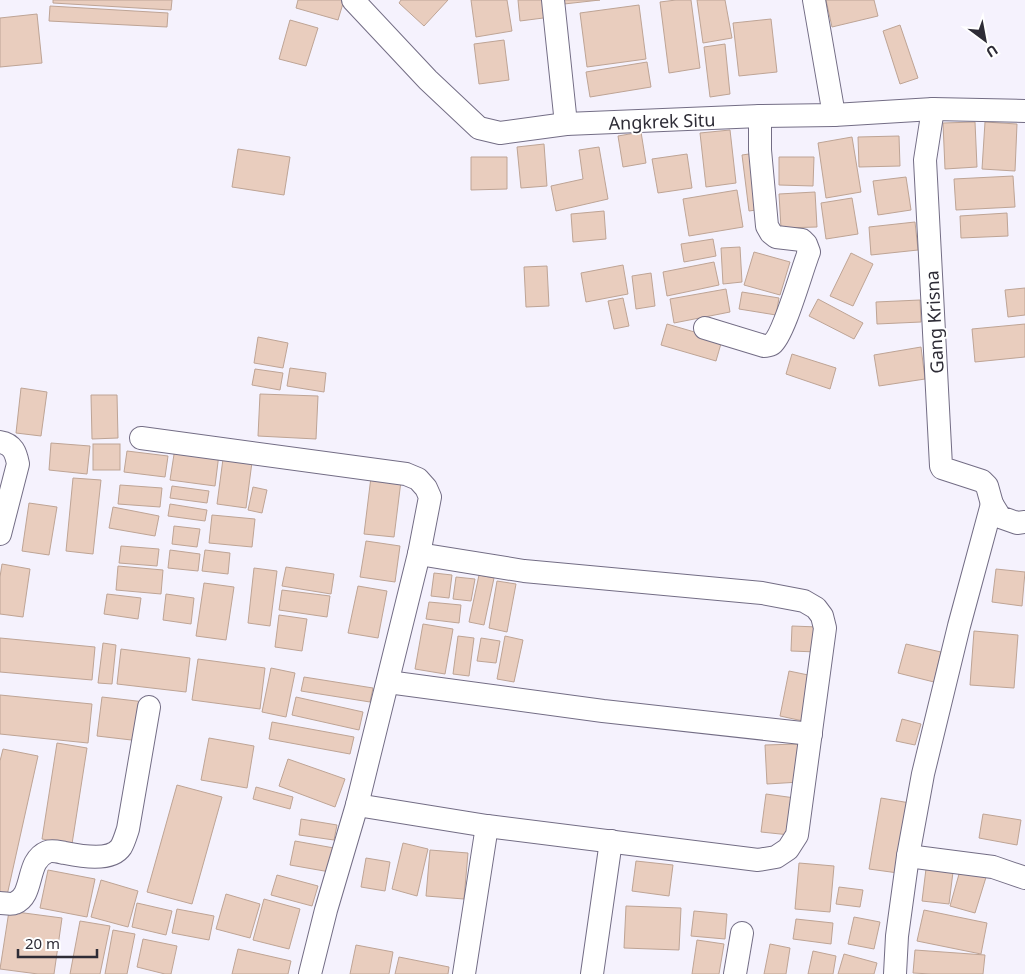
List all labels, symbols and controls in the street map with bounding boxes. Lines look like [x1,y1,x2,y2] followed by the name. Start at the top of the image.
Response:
[960,15,1010,65] north arrow
[983,41,1002,62] text: U
[608,107,716,135] street label: Angkrek Situ
[919,270,949,374] street label: Gang Krisna
[18,926,96,958] scale bar
[25,933,60,953] text: 20 m

